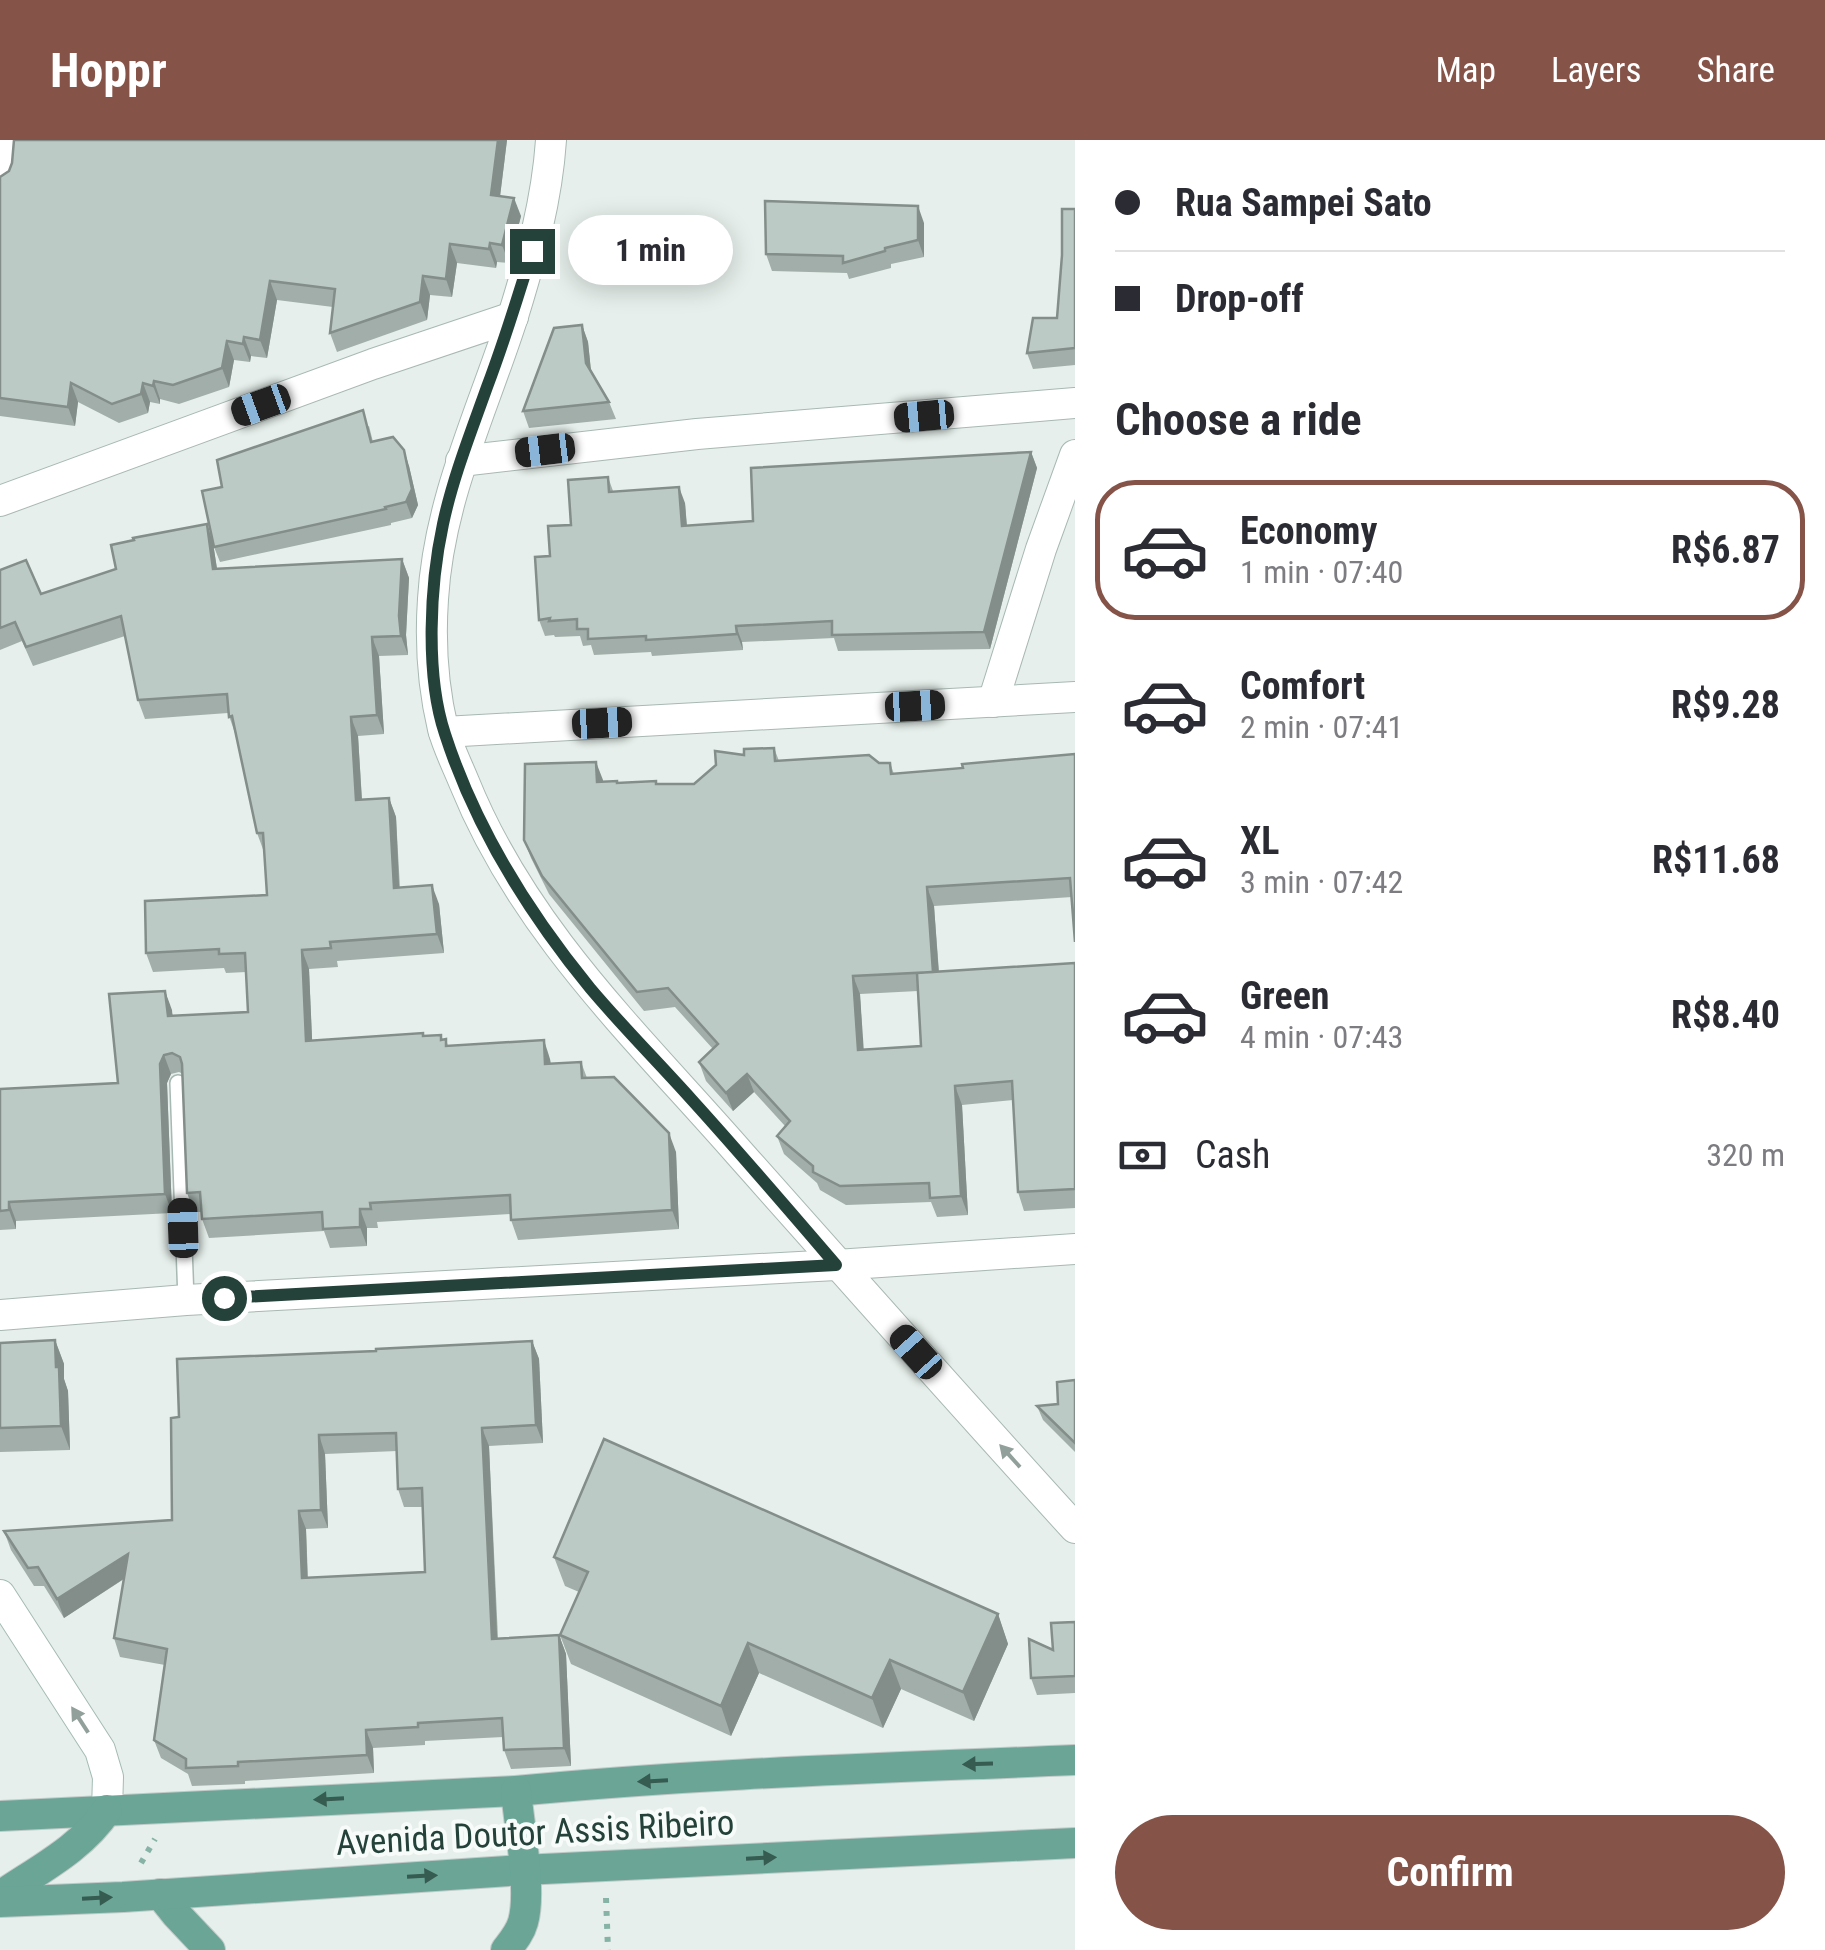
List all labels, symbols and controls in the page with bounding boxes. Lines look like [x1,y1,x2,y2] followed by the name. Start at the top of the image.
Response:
[50,42,167,99] text: Hoppr
[1435,50,1496,91] text: Map
[1551,50,1641,91] text: Layers
[1696,50,1775,91] text: Share
[1175,181,1432,225] text: Rua Sampei Sato
[567,216,732,286] callout: 1 min
[510,229,555,274] route end
[615,231,686,269] text: 1 min
[1175,277,1304,321] text: Drop-off
[228,381,294,429] car
[1115,393,1362,446] text: Choose a ride
[893,398,955,434] car
[513,431,577,469] car
[1120,505,1210,595] icon: car
[1240,509,1377,553] text: Economy
[1671,528,1780,572] text: R$6.87
[1240,553,1403,591] text: 1 min · 07:40
[1120,660,1210,750] icon: car
[1240,664,1365,708] text: Comfort
[1671,683,1780,727] text: R$9.28
[884,689,946,723] car
[571,706,633,740] car
[1240,708,1403,746] text: 2 min · 07:41
[1120,815,1210,905] icon: car
[1240,819,1279,863] text: XL
[1652,838,1780,882] text: R$11.68
[1240,863,1403,901] text: 3 min · 07:42
[1120,970,1210,1060] icon: car
[1240,974,1330,1018] text: Green
[1671,993,1780,1037] text: R$8.40
[1240,1018,1403,1056] text: 4 min · 07:43
[1115,1128,1170,1183] icon: cash
[1195,1133,1270,1177] text: Cash
[1706,1136,1785,1174] text: 320 m
[167,1197,199,1259] car
[202,1276,247,1321] route start
[885,1320,947,1384] car
[999,1444,1021,1469] one-way arrow
[72,1706,90,1733] one-way arrow
[961,1756,993,1772] one-way arrow
[637,1773,668,1789] one-way arrow
[312,1791,344,1807] one-way arrow
[335,1802,735,1864] street label: Avenida Doutor Assis Ribeiro
[1115,1815,1785,1930] button: Confirm
[745,1850,777,1866] one-way arrow
[406,1868,438,1884] one-way arrow
[82,1890,114,1906] one-way arrow

